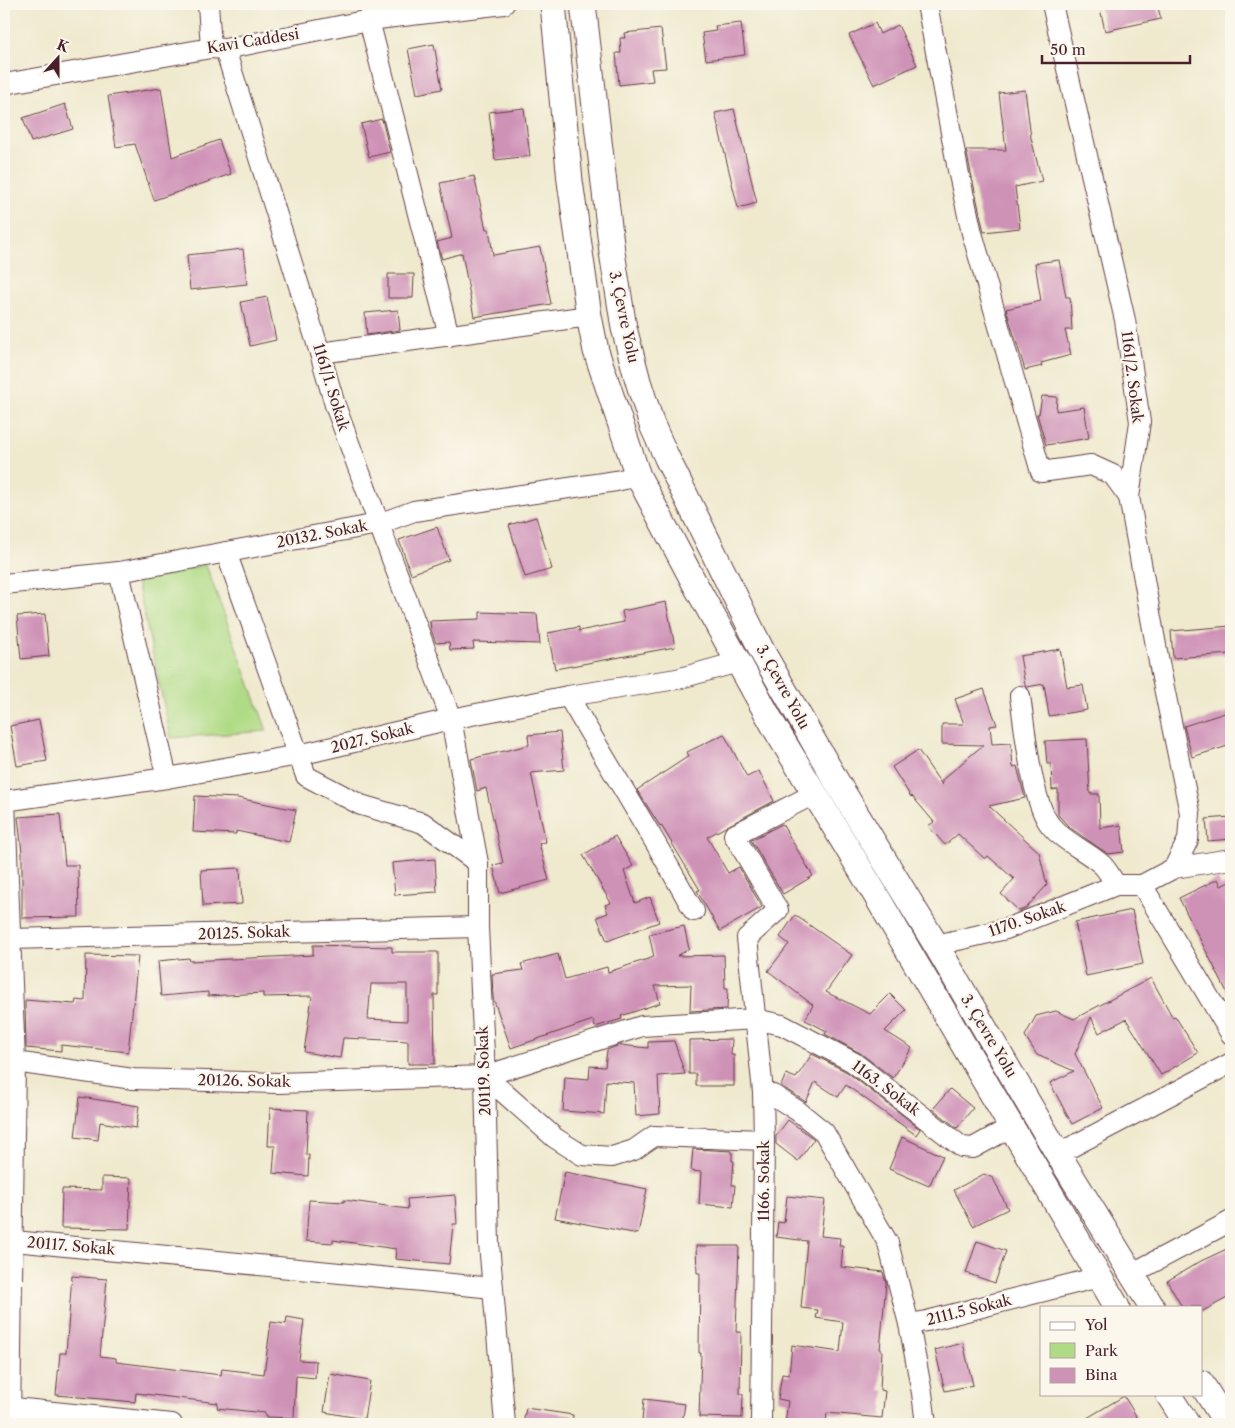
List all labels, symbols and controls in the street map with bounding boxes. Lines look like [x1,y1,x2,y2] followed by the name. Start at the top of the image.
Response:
[205,24,301,57] street label: Kavi Caddesi
[32,32,82,82] north arrow
[1042,32,1190,64] scale bar
[54,35,72,57] text: K
[1050,40,1086,59] text: 50 m
[605,269,644,365] street label: 3. Çevre Yolu
[1117,330,1148,425] street label: 1161/2. Sokak
[309,341,354,434] street label: 1161/1. Sokak
[275,515,370,552] street label: 20132. Sokak
[752,641,814,732] street label: 3. Çevre Yolu
[329,718,416,757] street label: 2027. Sokak
[986,896,1069,941] street label: 1170. Sokak
[198,921,292,944] street label: 20125. Sokak
[957,991,1022,1081] street label: 3. Çevre Yolu
[472,1024,495,1116] street label: 20119. Sokak
[848,1056,925,1120] street label: 1163. Sokak
[197,1070,292,1091] street label: 20126. Sokak
[754,1139,773,1222] street label: 1166. Sokak
[26,1232,117,1259] street label: 20117. Sokak
[924,1289,1015,1329] street label: 2111.5 Sokak
[1040,1306,1202,1396] legend
[1084,1315,1108,1334] text: Yol
[1085,1341,1119,1360] text: Park
[1085,1365,1117,1384] text: Bina

